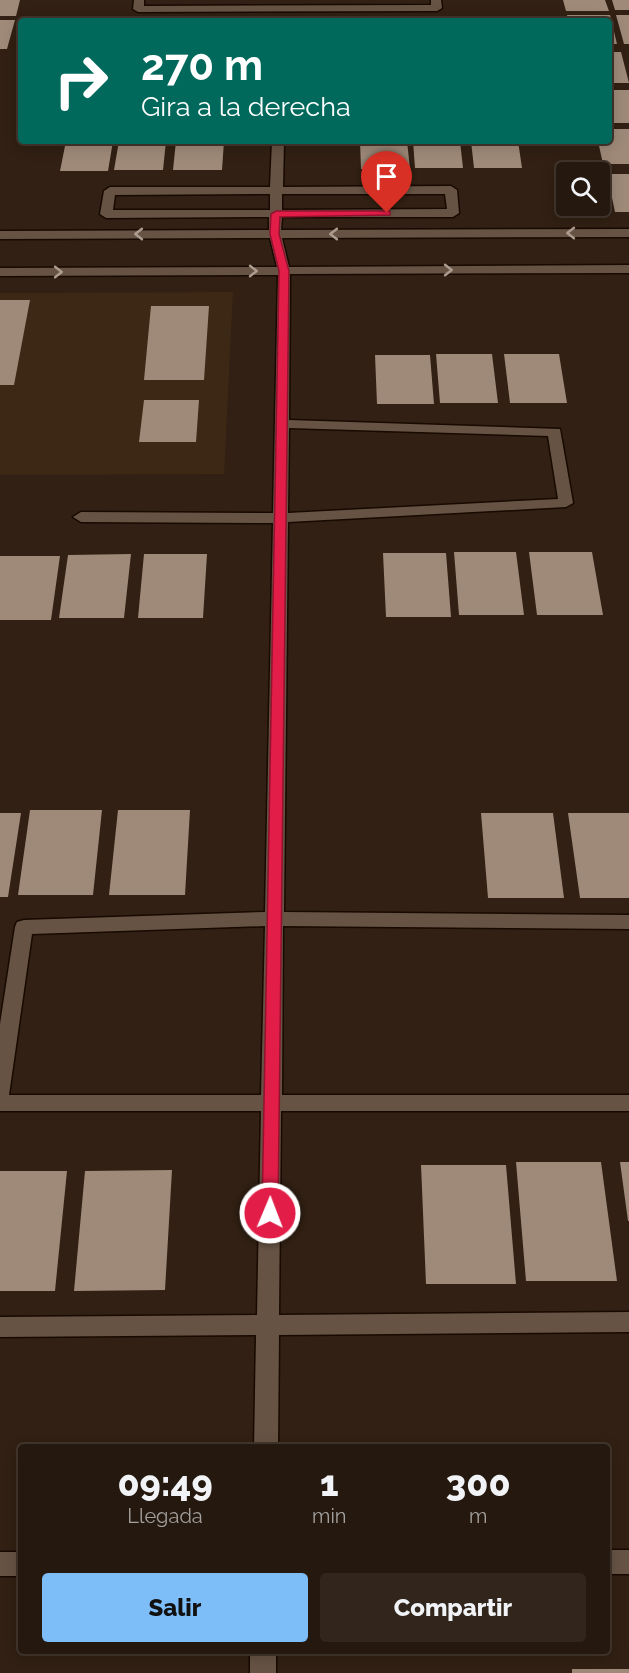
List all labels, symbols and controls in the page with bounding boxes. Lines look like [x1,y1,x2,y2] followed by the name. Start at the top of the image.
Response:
[141,41,263,90] text: 270 m
[42,42,120,120] icon: right
[141,91,351,122] text: Gira a la derecha
[361,151,412,213] pin
[370,160,403,193] icon: arrive
[556,162,610,216] map controls
[556,162,610,216] button: search
[566,227,575,239] one-way arrow
[134,228,143,240] one-way arrow
[329,228,338,240] one-way arrow
[444,264,453,276] one-way arrow
[249,265,258,277] one-way arrow
[54,266,63,278] one-way arrow
[238,1181,302,1245] position arrow
[117,1462,213,1504] text: 09:49
[320,1462,339,1504] text: 1
[446,1462,511,1504] text: 300
[127,1504,203,1528] text: Llegada
[312,1504,346,1528] text: min
[469,1504,487,1528] text: m
[42,1573,308,1642] button: Salir
[320,1573,586,1642] button: Compartir

